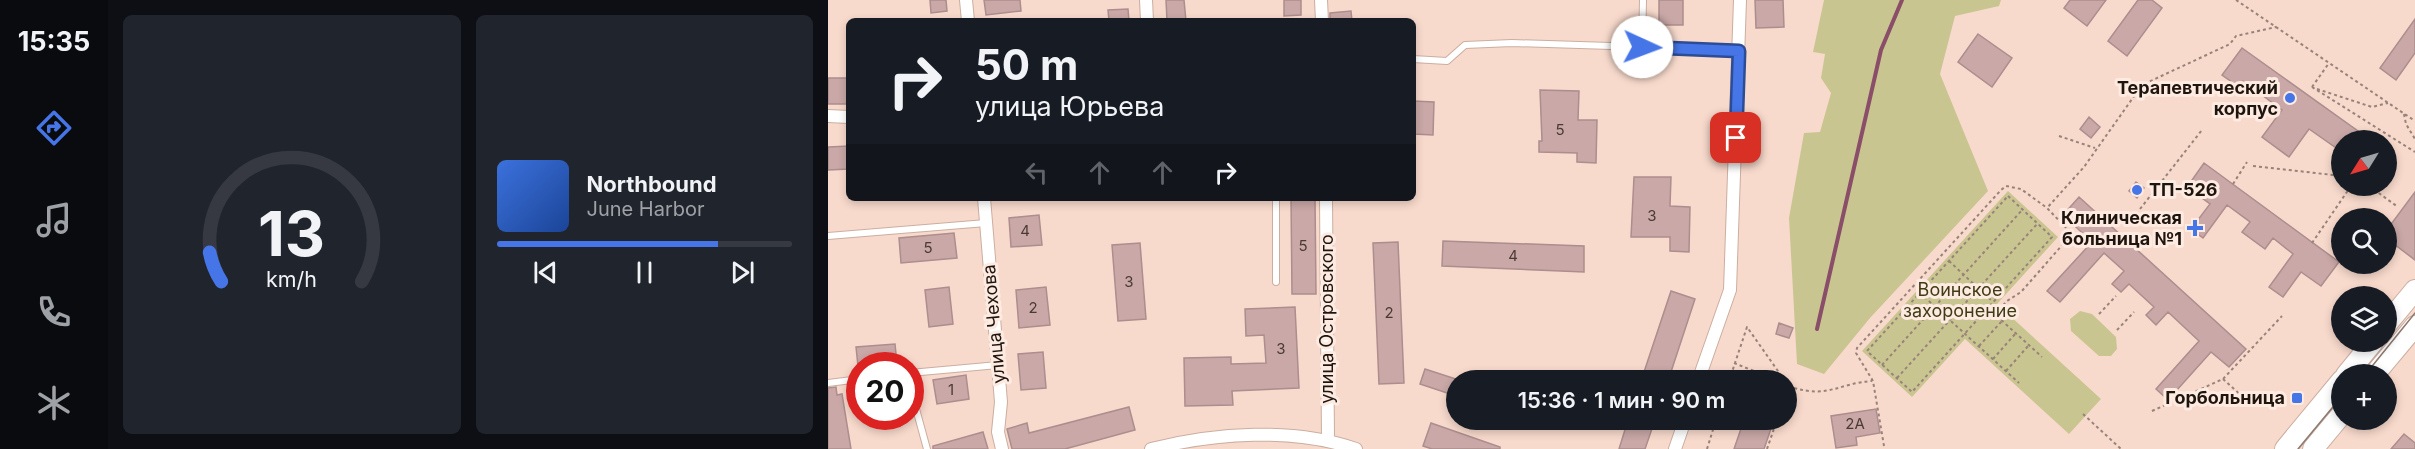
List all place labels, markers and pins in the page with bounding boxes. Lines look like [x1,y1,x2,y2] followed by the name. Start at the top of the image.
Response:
[2117,77,2278,119] place label: Терапевтический корпус
[2283,91,2297,105] marker: Терапевтический корпус
[1710,112,1761,163] pin
[2149,179,2217,200] place label: ТП-526
[2130,183,2144,197] marker: ТП-526
[2061,207,2182,249] place label: Клиническая больница №1
[2186,219,2204,237] marker: Клиническая больница №1
[2165,387,2285,408] place label: Горбольница
[2290,391,2304,405] marker: Горбольница

